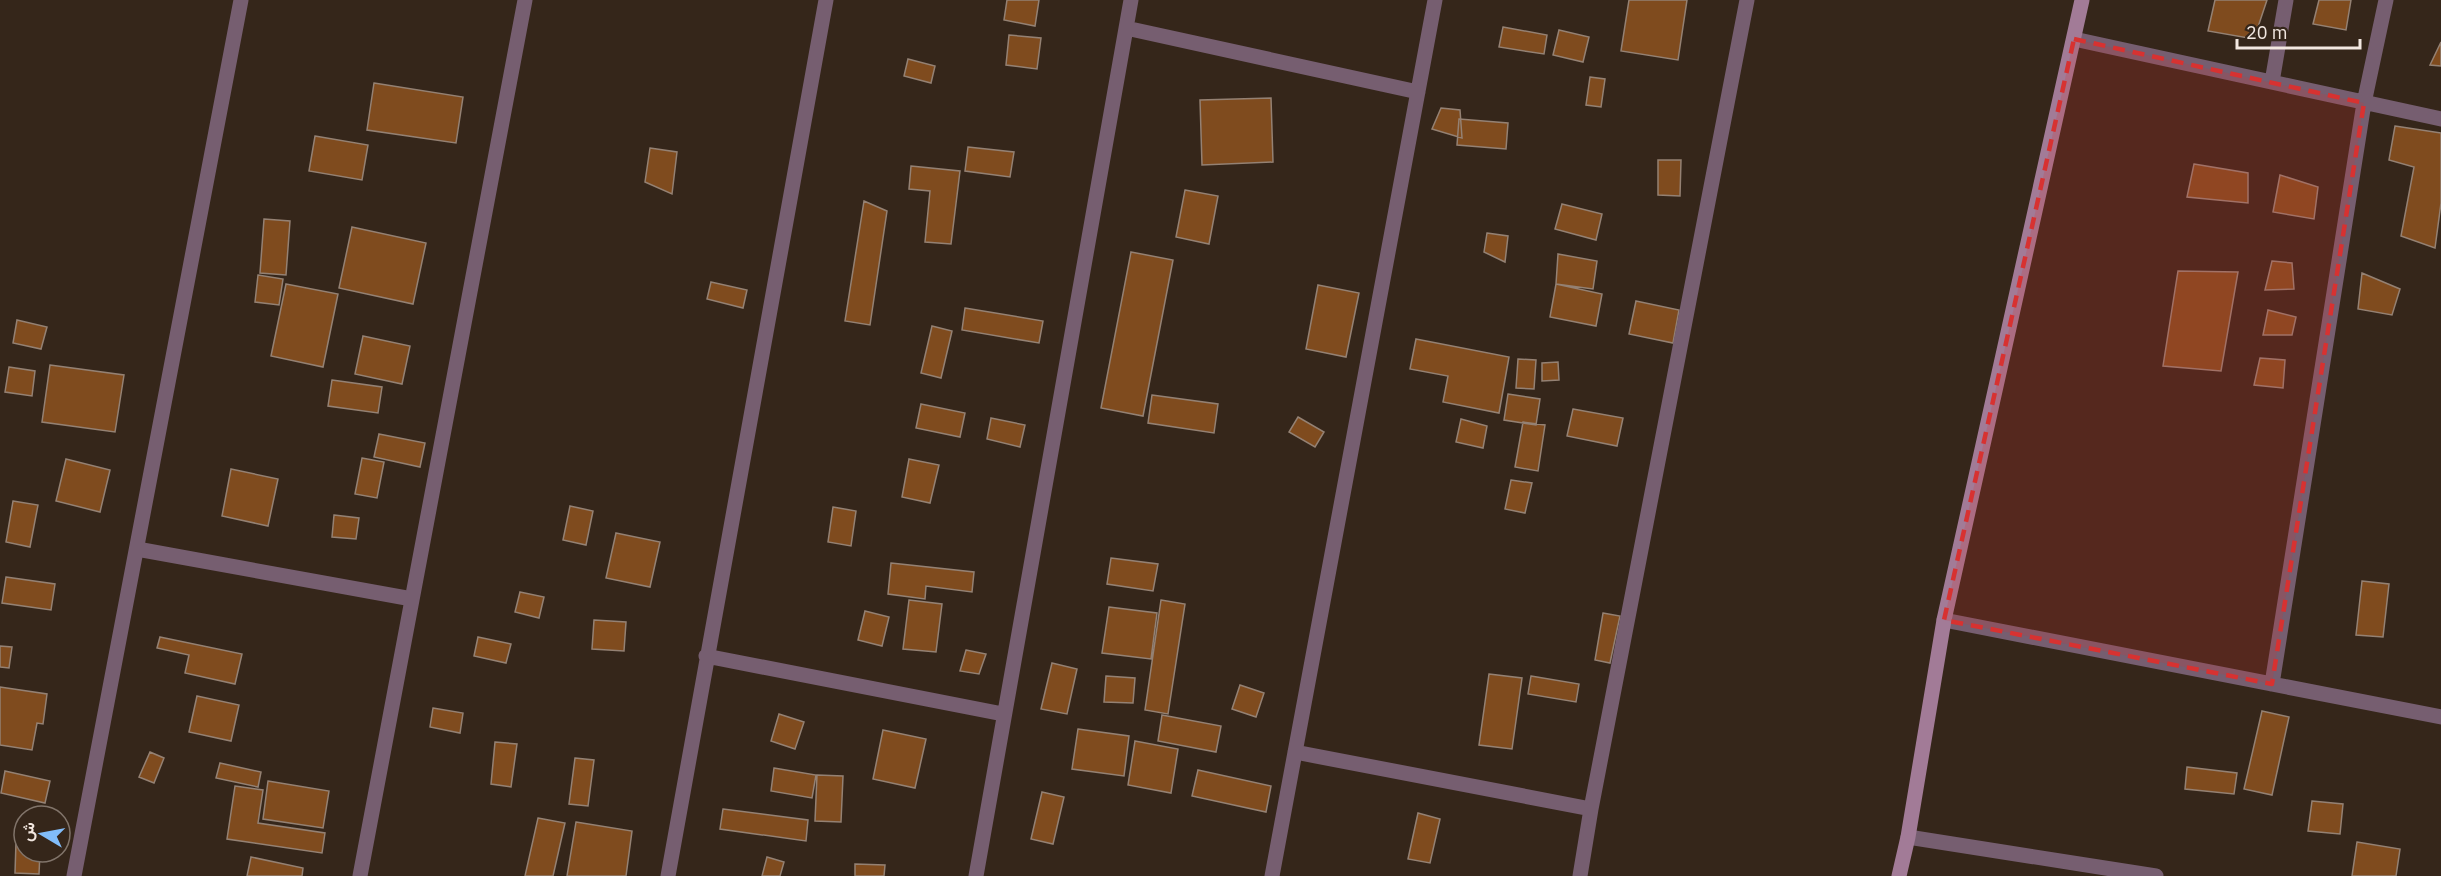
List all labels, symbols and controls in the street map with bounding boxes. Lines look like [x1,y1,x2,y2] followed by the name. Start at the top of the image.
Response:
[2237,12,2360,50] scale bar
[2246,21,2288,44] text: 20 m
[12,804,72,864] north arrow
[16,820,39,843] text: ش

